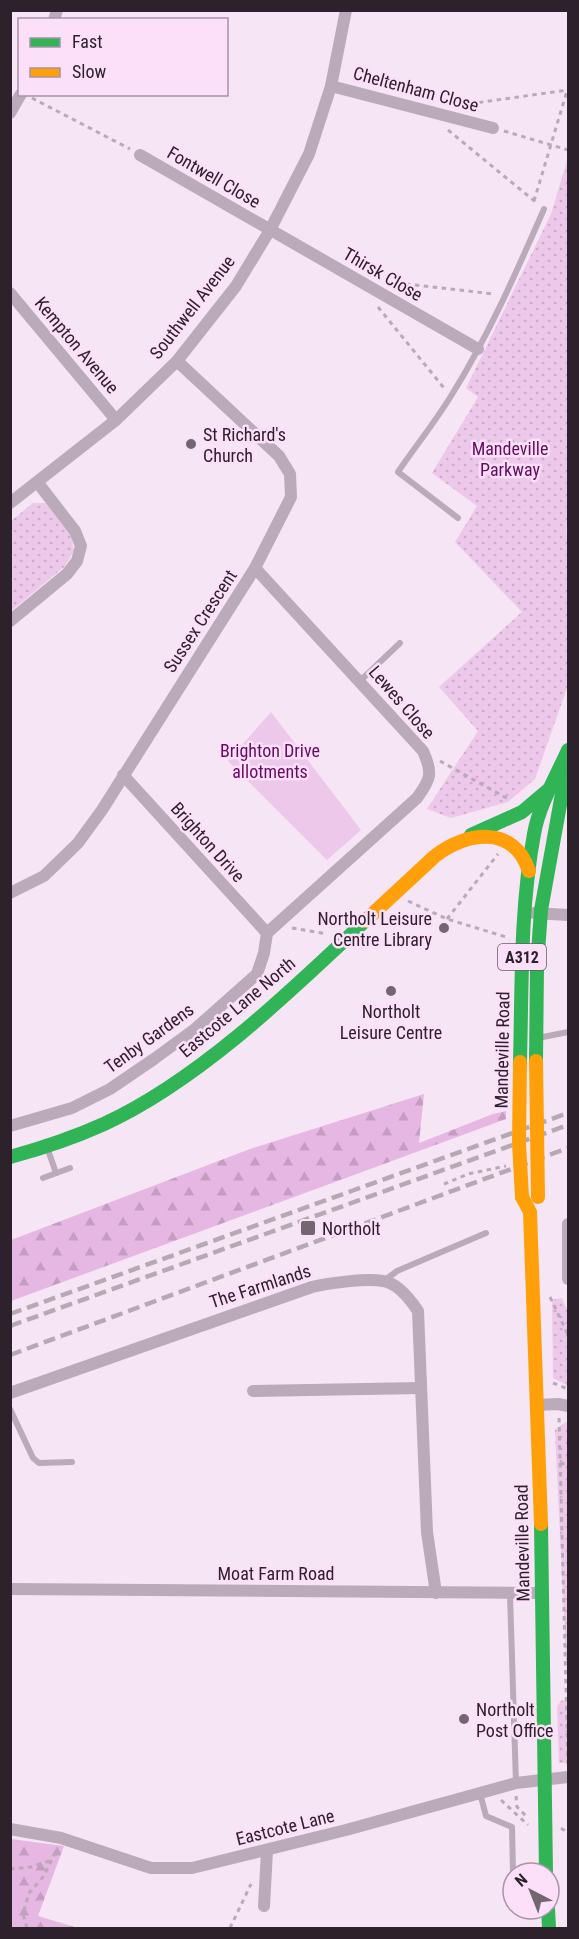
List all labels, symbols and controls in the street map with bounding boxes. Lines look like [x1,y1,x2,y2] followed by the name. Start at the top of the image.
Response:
[18,18,228,96] legend
[72,31,103,52] text: Fast
[72,61,107,82] text: Slow
[351,62,481,116] street label: Cheltenham Close
[164,142,264,212] street label: Fontwell Close
[340,243,426,305] street label: Thirsk Close
[145,251,239,363] street label: Southwell Avenue
[31,293,123,397] street label: Kempton Avenue
[203,424,286,466] place label: St Richard's Church
[184,437,198,451] marker: St Richard's Church
[472,438,548,480] park label: Mandeville Parkway
[159,566,241,676] street label: Sussex Crescent
[365,661,439,743] street label: Lewes Close
[220,740,320,782] park label: Brighton Drive allotments
[167,798,249,886] street label: Brighton Drive
[317,908,432,950] place label: Northolt Leisure Centre Library
[437,921,451,935] marker: Northolt Leisure Centre Library
[498,944,546,970] road number: A312
[175,952,299,1062] street label: Eastcote Lane North
[384,984,398,998] marker: Northolt Leisure Centre
[490,991,514,1109] street label: Mandeville Road
[100,999,198,1077] street label: Tenby Gardens
[340,1001,442,1043] place label: Northolt Leisure Centre
[322,1218,381,1239] place label: Northolt
[299,1219,317,1237] marker: Northolt
[207,1260,313,1312] street label: The Farmlands
[510,1484,534,1602] street label: Mandeville Road
[218,1563,335,1584] street label: Moat Farm Road
[476,1699,554,1741] place label: Northolt Post Office
[457,1712,471,1726] marker: Northolt Post Office
[234,1805,336,1849] street label: Eastcote Lane
[501,1861,561,1921] north arrow
[511,1870,531,1891] text: N

